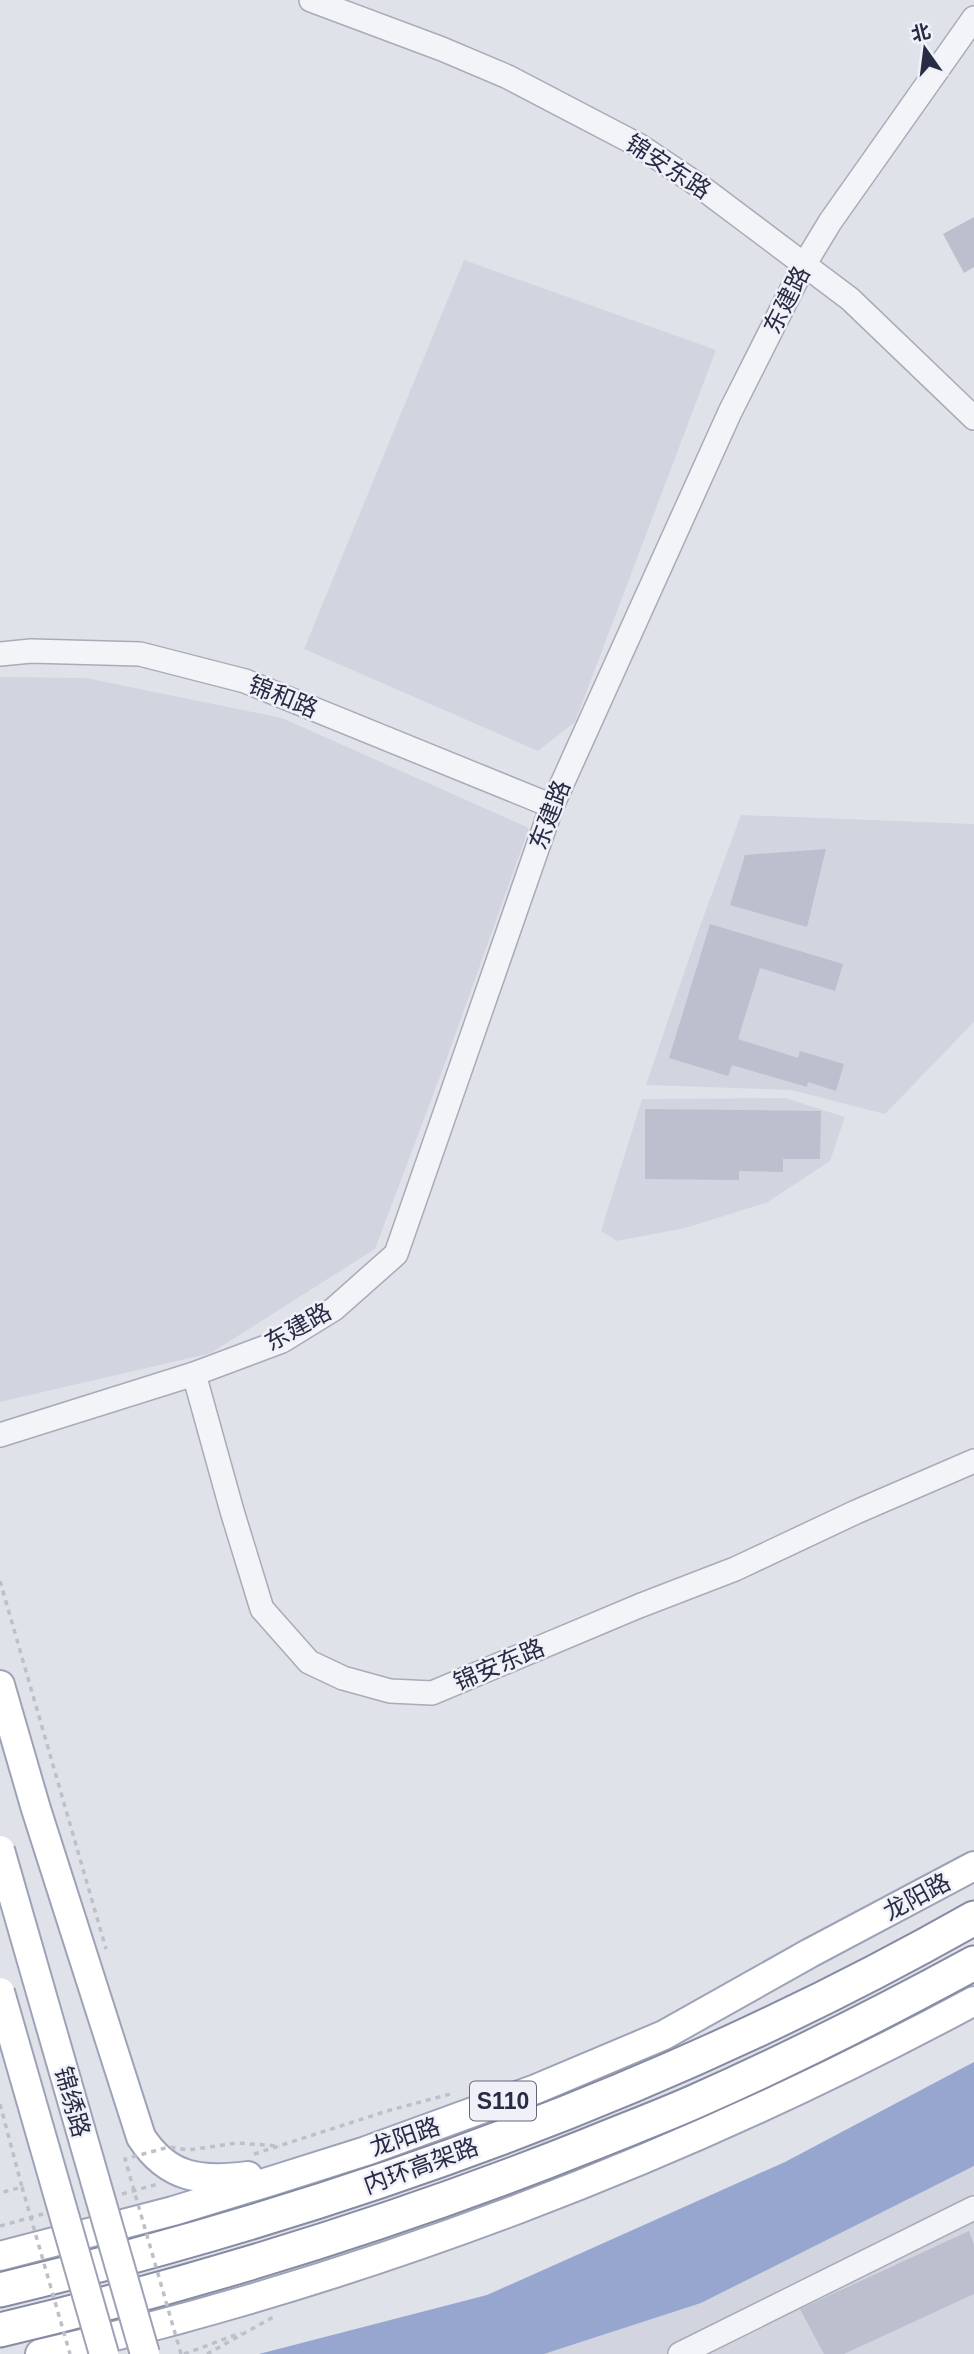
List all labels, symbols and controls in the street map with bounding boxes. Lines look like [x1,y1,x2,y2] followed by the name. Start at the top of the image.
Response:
[890,14,960,84] north arrow
[909,21,933,45] text: 北
[621,129,716,204] street label: 锦安东路
[758,262,815,338] street label: 东建路
[245,671,322,723] street label: 锦和路
[524,776,575,853] street label: 东建路
[260,1297,336,1356] street label: 东建路
[449,1633,548,1696] street label: 锦安东路
[879,1868,955,1925] street label: 龙阳路
[50,2064,95,2140] street label: 锦绣路
[470,2082,536,2120] road number: S110
[366,2112,443,2161] street label: 龙阳路
[360,2132,482,2199] street label: 内环高架路

